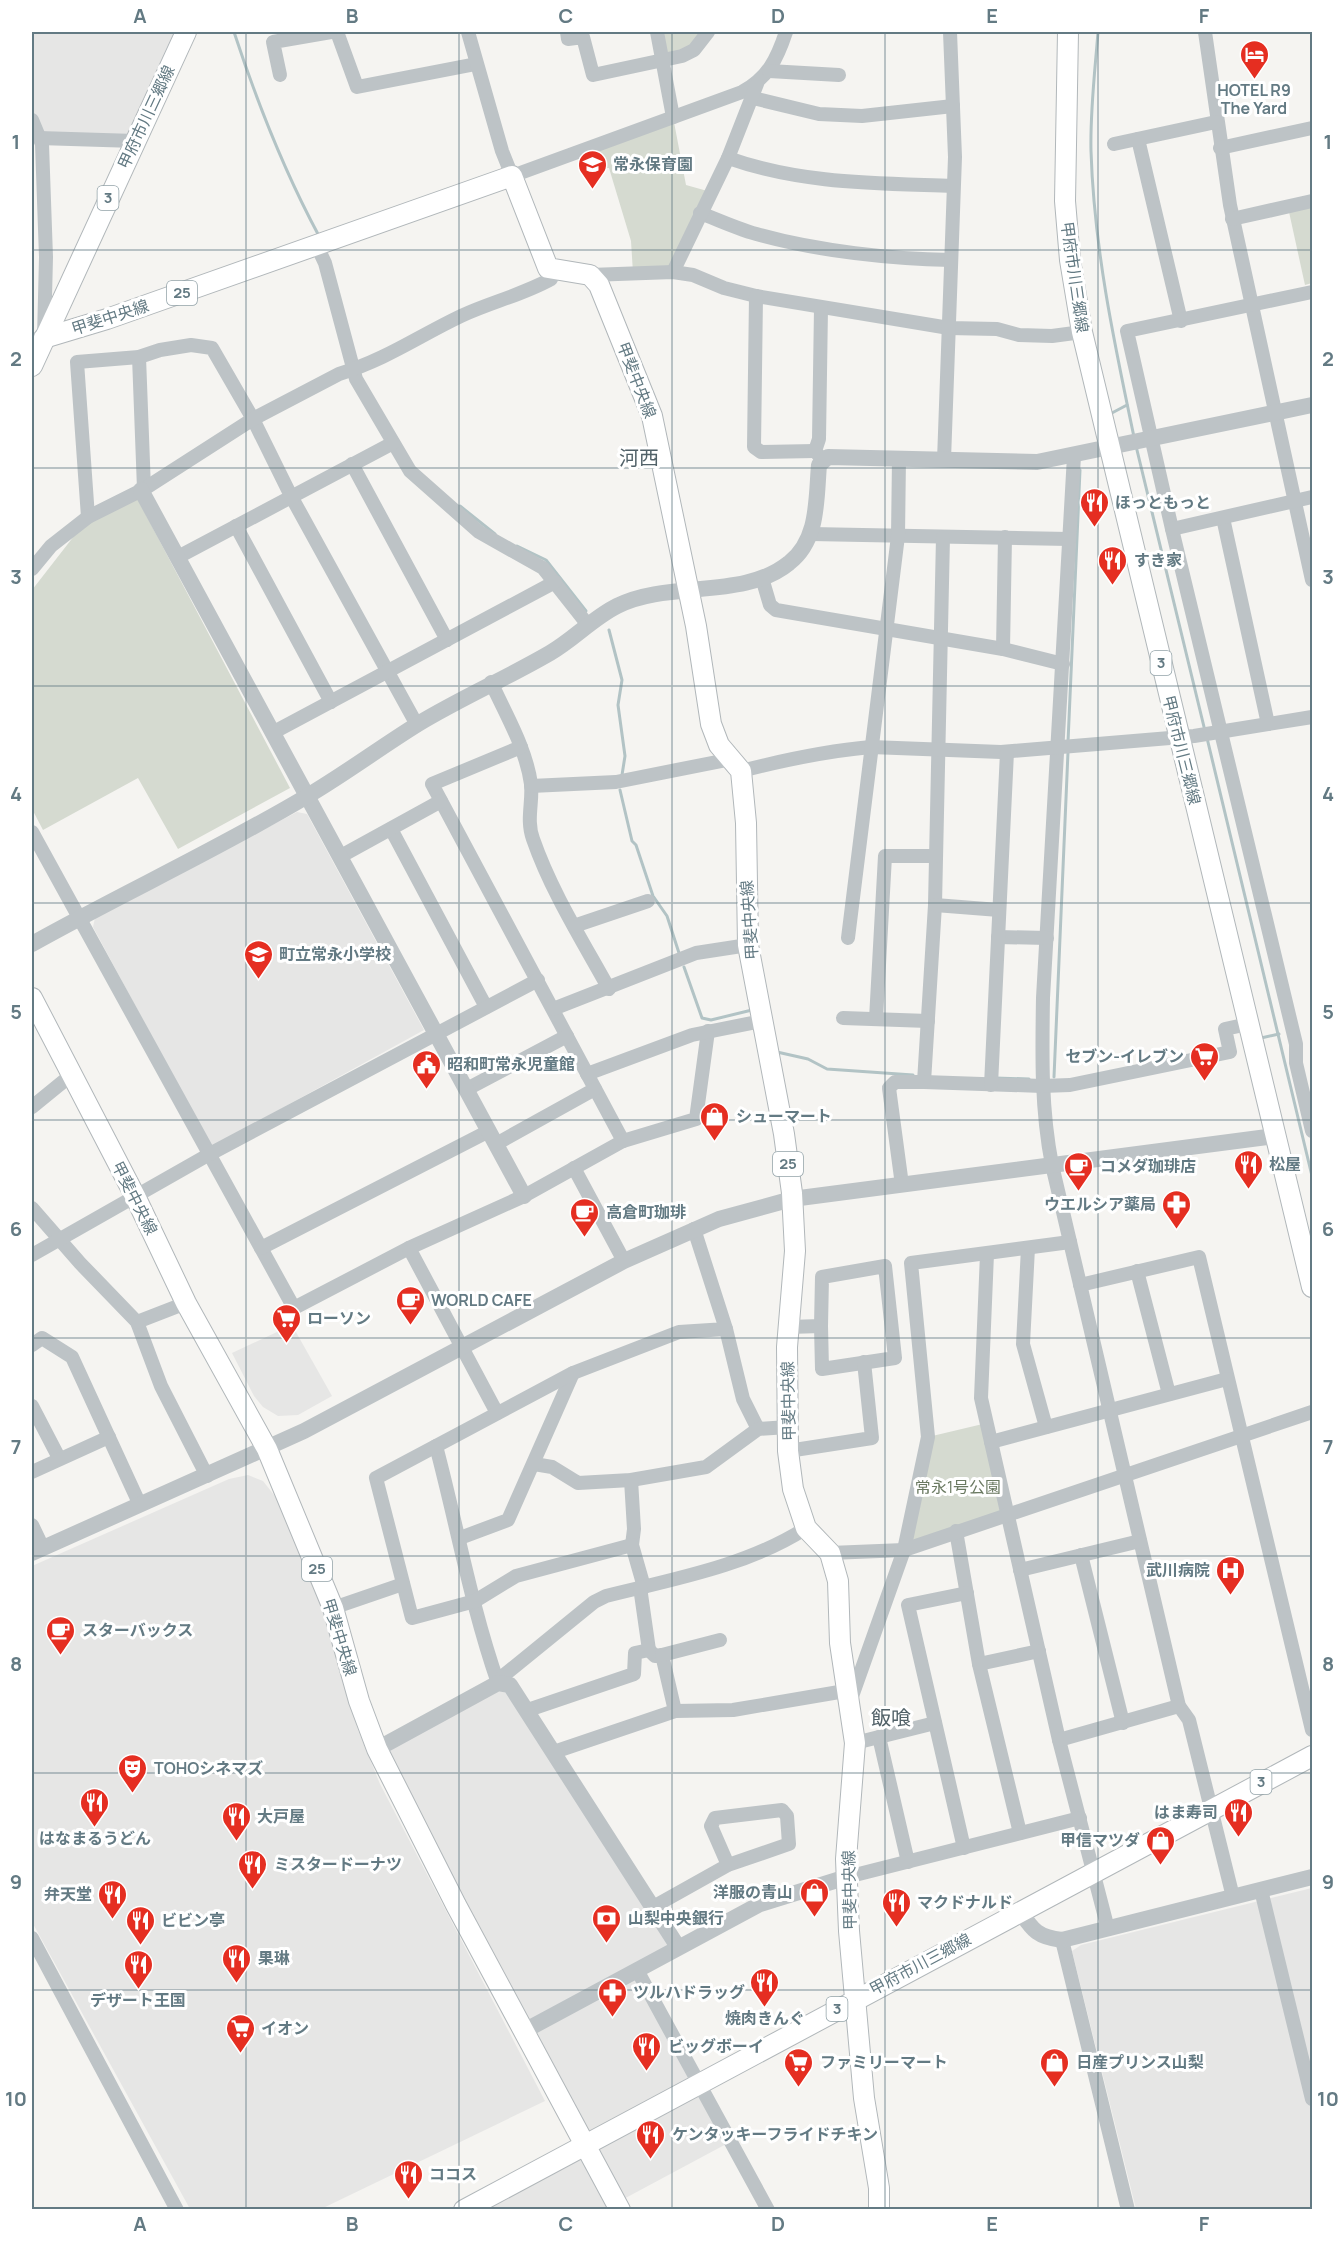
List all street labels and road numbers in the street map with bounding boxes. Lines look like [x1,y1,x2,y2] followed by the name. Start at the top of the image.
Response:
[112,62,180,172] street label: 甲府市川三郷線
[98,186,118,210] road number: 3
[1056,220,1094,334] street label: 甲府市川三郷線
[167,281,197,305] road number: 25
[69,294,151,340] street label: 甲斐中央線
[612,339,662,421] street label: 甲斐中央線
[1150,651,1172,675] road number: 3
[1158,693,1206,807] street label: 甲府市川三郷線
[735,879,763,961] street label: 甲斐中央線
[773,1152,803,1176] road number: 25
[107,1157,163,1239] street label: 甲斐中央線
[776,1361,800,1441] street label: 甲斐中央線
[302,1557,332,1581] road number: 25
[318,1596,362,1678] street label: 甲斐中央線
[1250,1770,1272,1794] road number: 3
[837,1850,861,1930] street label: 甲斐中央線
[865,1928,975,2000] street label: 甲府市川三郷線
[826,1997,848,2021] road number: 3

